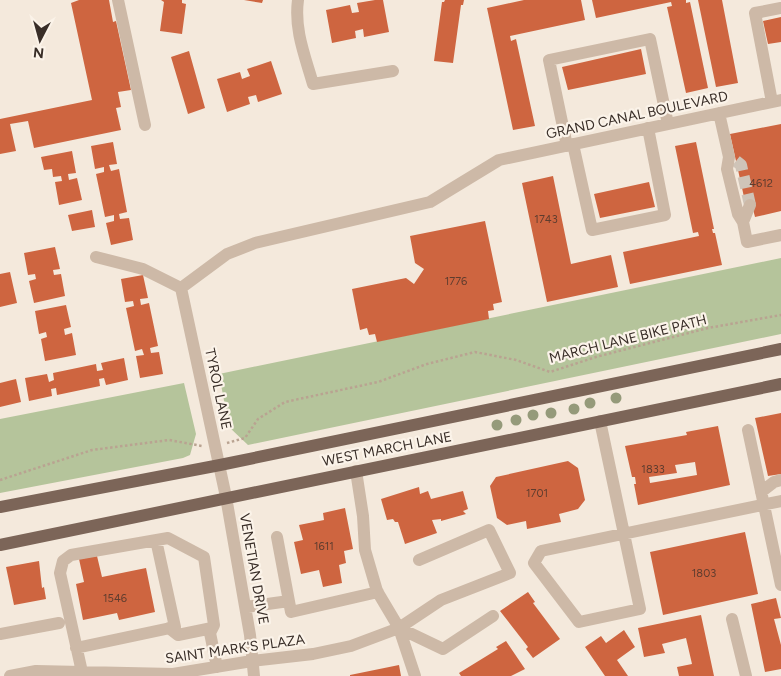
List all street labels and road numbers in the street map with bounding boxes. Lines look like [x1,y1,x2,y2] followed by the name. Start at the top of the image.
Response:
[545,87,729,143] street label: GRAND CANAL BOULEVARD
[547,311,709,367] street label: MARCH LANE BIKE PATH
[201,347,235,431] street label: TYROL LANE
[321,428,453,470] street label: WEST MARCH LANE
[236,512,272,626] street label: VENETIAN DRIVE
[164,631,306,667] street label: SAINT MARK'S PLAZA

